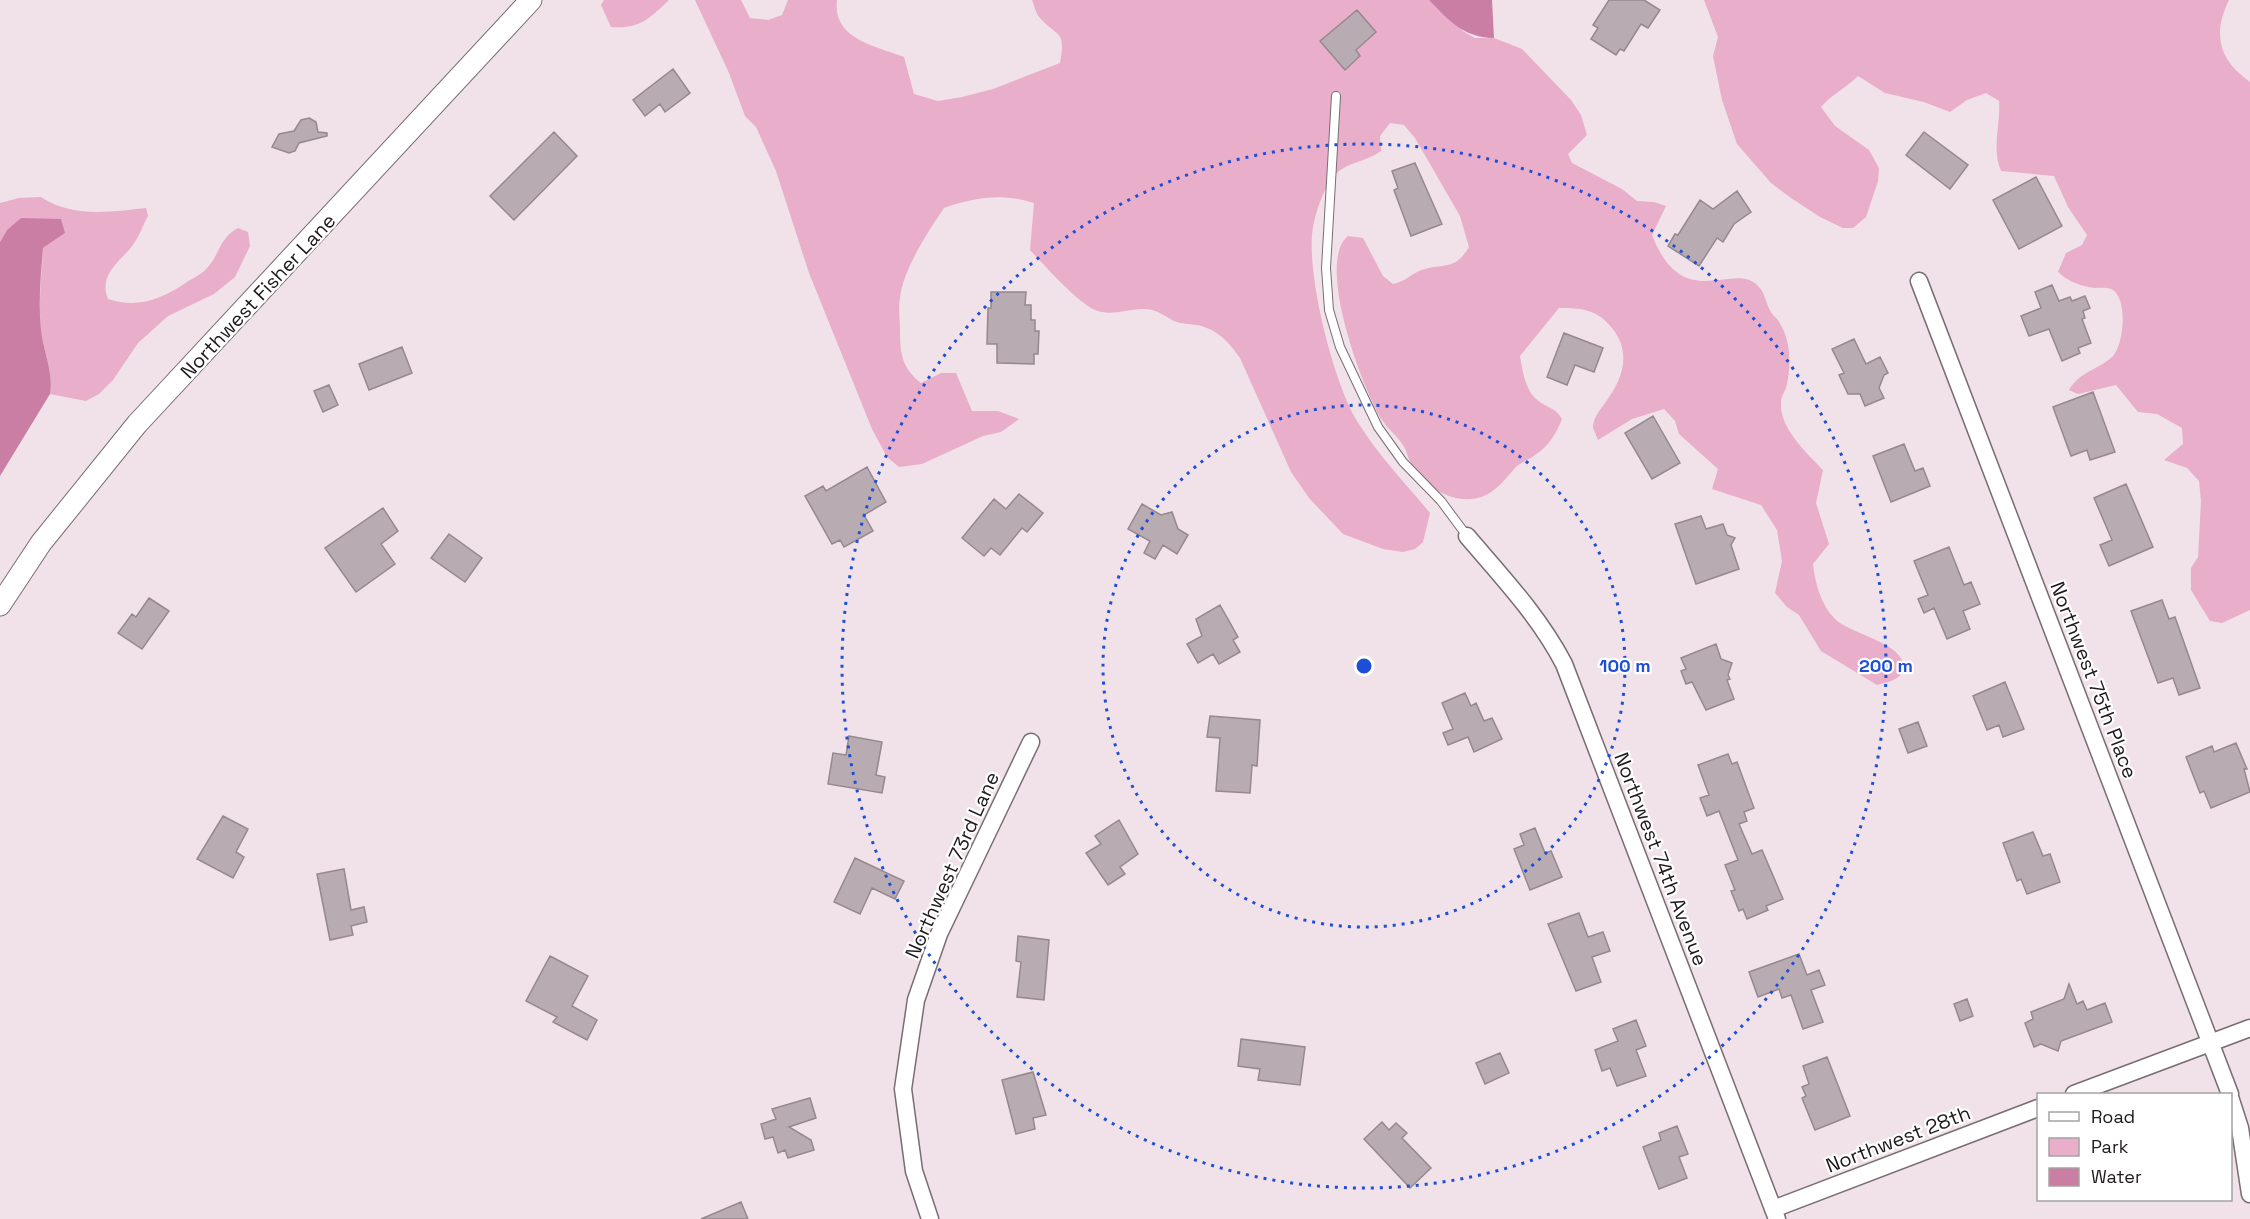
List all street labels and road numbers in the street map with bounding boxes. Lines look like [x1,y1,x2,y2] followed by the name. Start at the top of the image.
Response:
[175,208,341,384] street label: Northwest Fisher Lane
[2044,578,2144,782] street label: Northwest 75th Place
[1608,749,1714,969] street label: Northwest 74th Avenue
[899,767,1005,963] street label: Northwest 73rd Lane
[1822,1099,1974,1179] street label: Northwest 28th

